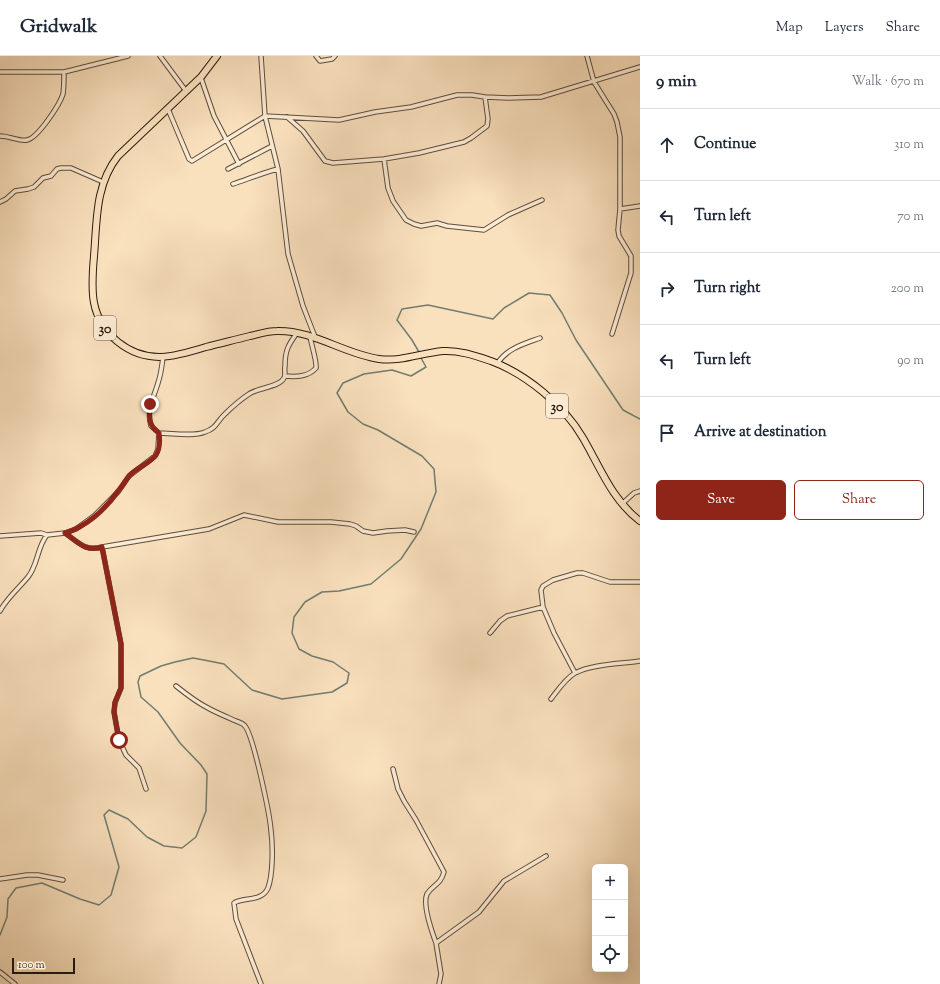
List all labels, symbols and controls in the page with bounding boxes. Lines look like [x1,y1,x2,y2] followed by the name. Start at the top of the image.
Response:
[20,14,97,41] text: Gridwalk
[776,18,803,38] text: Map
[825,18,863,38] text: Layers
[885,18,920,38] text: Share
[656,70,697,94] text: 9 min
[852,73,924,91] text: Walk · 670 m
[656,134,678,156] icon: ahead
[694,134,756,155] text: Continue
[894,136,924,154] text: 310 m
[656,206,678,228] icon: left
[694,206,751,227] text: Turn left
[897,208,924,226] text: 70 m
[656,278,678,300] icon: right
[694,278,760,299] text: Turn right
[891,280,924,298] text: 200 m
[94,316,116,340] road number: 30
[656,350,678,372] icon: left
[694,350,751,371] text: Turn left
[897,352,924,370] text: 90 m
[546,394,568,418] road number: 30
[141,395,159,413] route end
[656,422,678,444] icon: arrive
[694,422,827,443] text: Arrive at destination
[656,480,786,520] button: Save
[794,480,924,520] button: Share
[110,731,128,749] route start
[592,864,628,972] map controls
[592,864,628,900] button: +
[592,900,628,936] button: −
[592,936,628,972] button: locate
[12,956,75,975] scale bar
[18,957,45,973] text: 100 m

